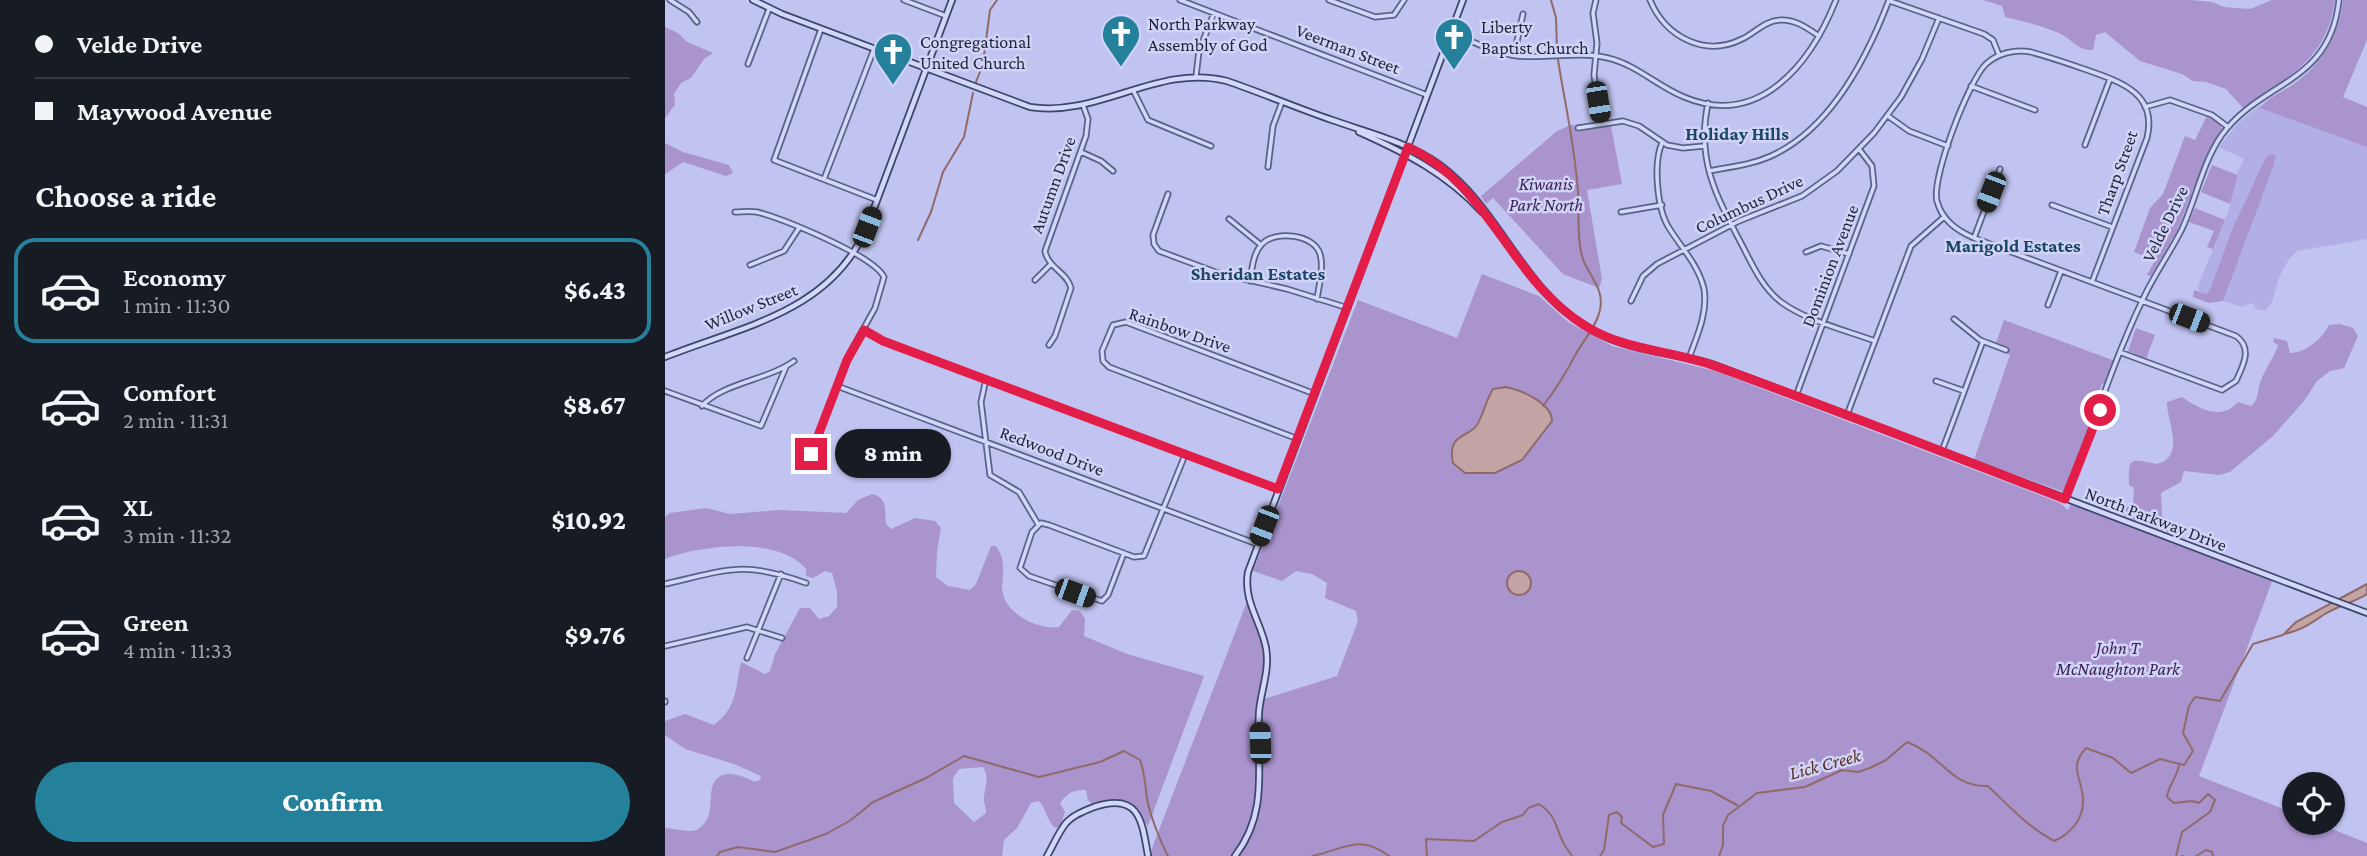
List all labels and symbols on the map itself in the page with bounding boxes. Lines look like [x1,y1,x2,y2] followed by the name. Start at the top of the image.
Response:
[1100,13,1142,68] church icon: North Parkway Assembly of God
[1148,14,1268,55] place label: North Parkway Assembly of God
[1433,16,1475,71] church icon: Liberty Baptist Church
[1481,17,1589,58] place label: Liberty Baptist Church
[1293,20,1404,78] street label: Veerman Street
[872,31,914,86] church icon: Congregational United Church
[920,32,1031,73] place label: Congregational United Church
[1585,80,1612,124] car
[1685,123,1789,144] district label: Holiday Hills
[2092,127,2142,218] street label: Tharp Street
[1026,134,1080,236] street label: Autumn Drive
[1974,169,2009,215] car
[1692,170,1806,238] street label: Columbus Drive
[1509,174,1583,215] park label: Kiwanis Park North
[2138,183,2192,265] street label: Velde Drive
[1797,202,1863,330] street label: Dominion Avenue
[850,204,885,250] car
[1945,235,2081,256] district label: Marigold Estates
[1191,263,1325,284] district label: Sheridan Estates
[702,279,801,335] street label: Willow Street
[2166,301,2213,335] car
[1126,303,1234,357] street label: Rainbow Drive
[2084,394,2116,426] route start
[997,422,1107,480] street label: Redwood Drive
[835,430,951,478] callout: 8 min
[795,438,827,470] route end
[2082,483,2230,555] street label: North Parkway Drive
[1247,503,1282,549] car
[1052,576,1099,610] car
[2055,638,2181,679] park label: John T McNaughton Park
[1249,722,1272,764] car
[1787,744,1864,784] water label: Lick Creek

